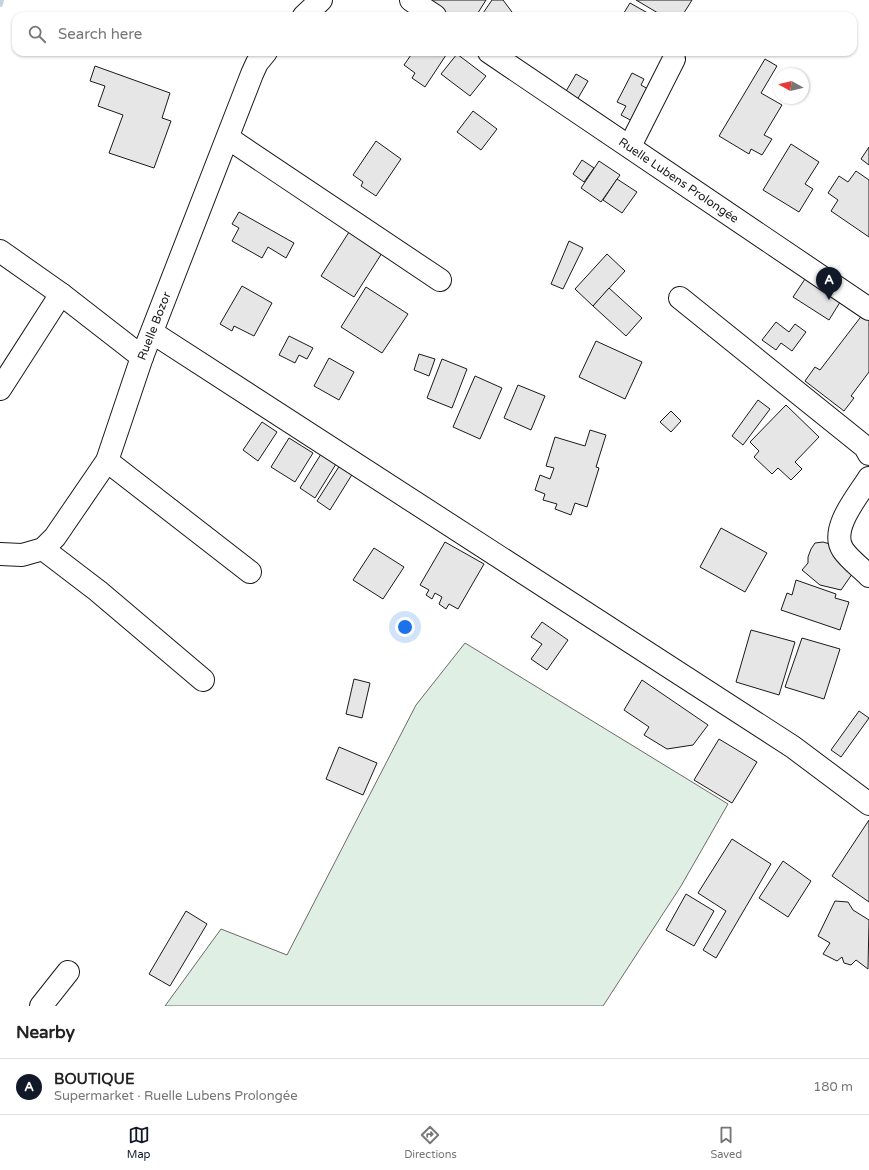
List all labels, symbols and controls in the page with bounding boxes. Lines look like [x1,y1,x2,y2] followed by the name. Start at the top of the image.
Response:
[12,12,857,56] search box
[26,23,48,45] icon: search
[58,25,142,43] text: Search here
[773,68,809,104] north arrow
[616,135,742,226] street label: Ruelle Lubens Prolongée
[816,267,842,300] pin: A
[135,289,174,362] street label: Ruelle Bozor
[395,617,415,637] your location
[16,1022,75,1043] text: Nearby
[54,1070,134,1088] text: BOUTIQUE
[24,1079,34,1095] text: A
[813,1079,853,1095] text: 180 m
[54,1088,298,1104] text: Supermarket · Ruelle Lubens Prolongée
[127,1124,151,1161] tab: Map
[404,1124,457,1161] tab: Directions
[710,1124,742,1161] tab: Saved

